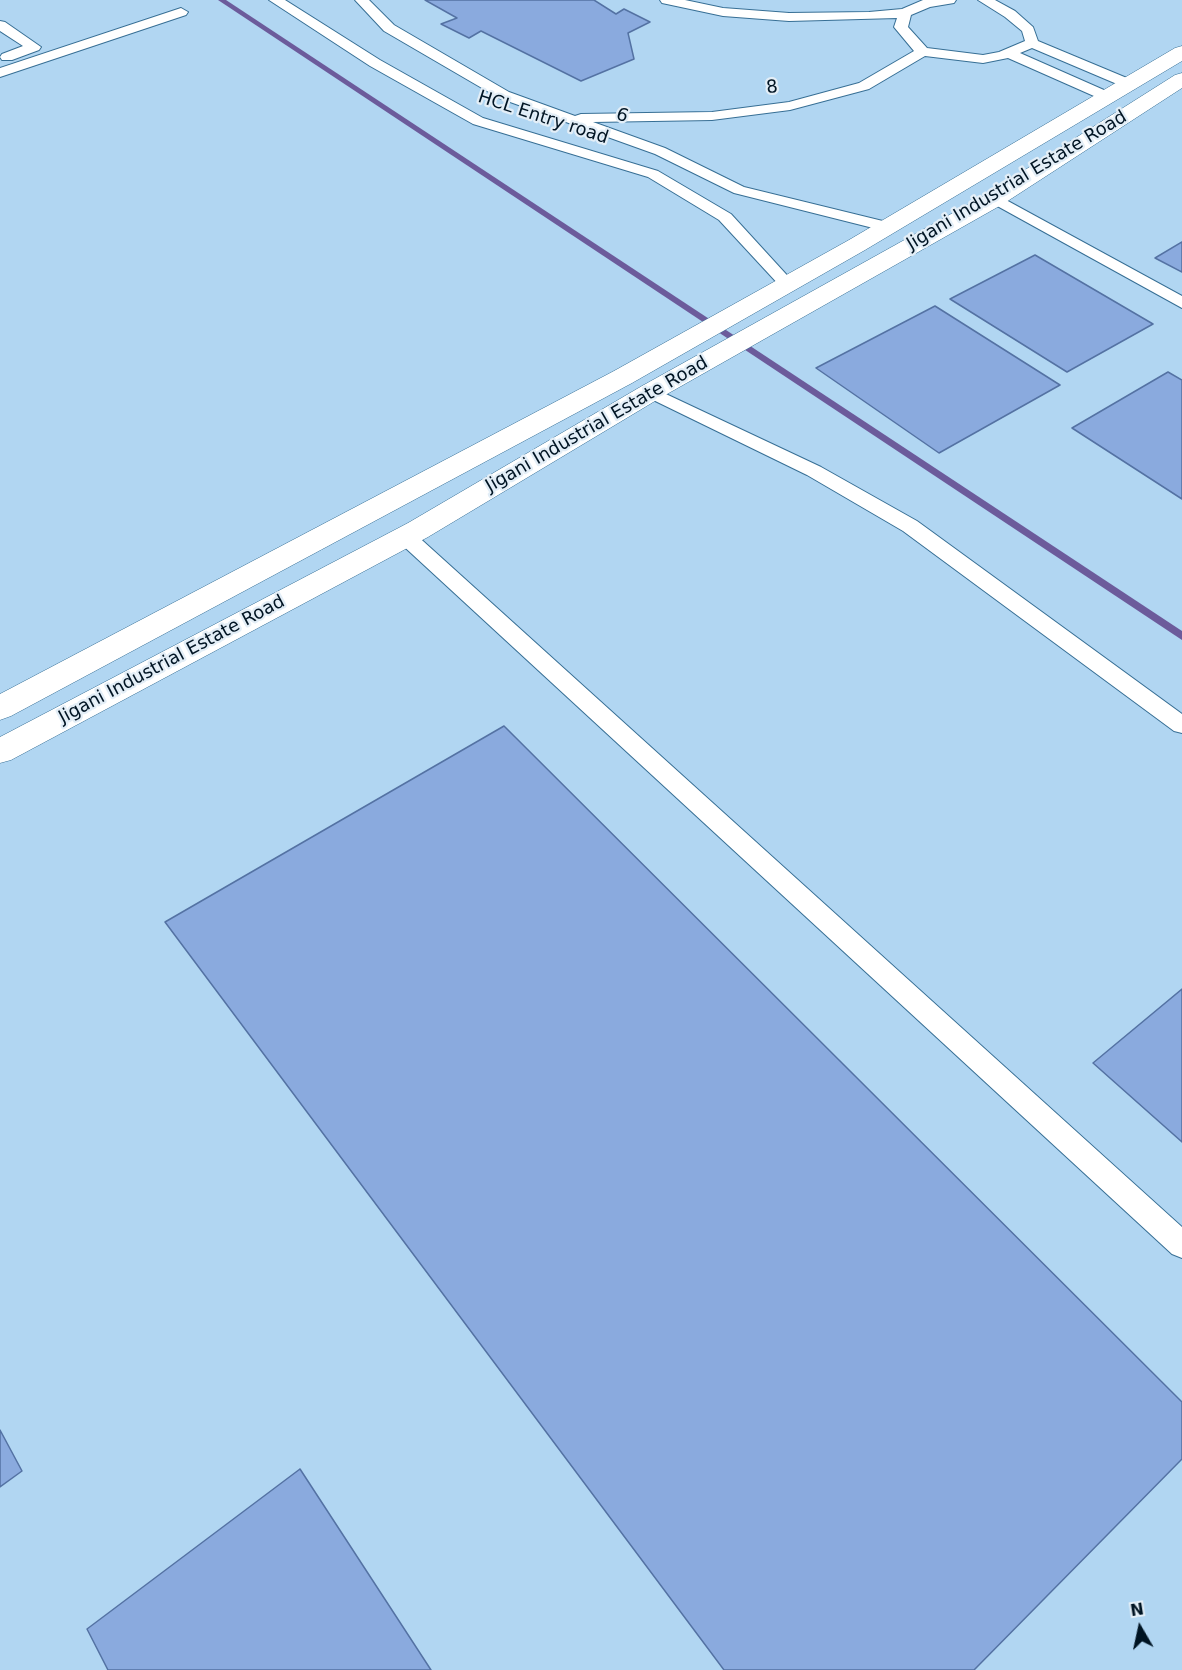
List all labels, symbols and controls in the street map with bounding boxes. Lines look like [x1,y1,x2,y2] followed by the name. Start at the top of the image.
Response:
[765,77,779,99] street label: 8
[475,87,611,149] street label: HCL Entry road
[613,104,631,128] street label: 6
[903,107,1131,255] street label: Jigani Industrial Estate Road
[482,352,712,498] street label: Jigani Industrial Estate Road
[55,591,289,729] street label: Jigani Industrial Estate Road
[1110,1598,1170,1658] north arrow
[1129,1599,1145,1620] text: N

